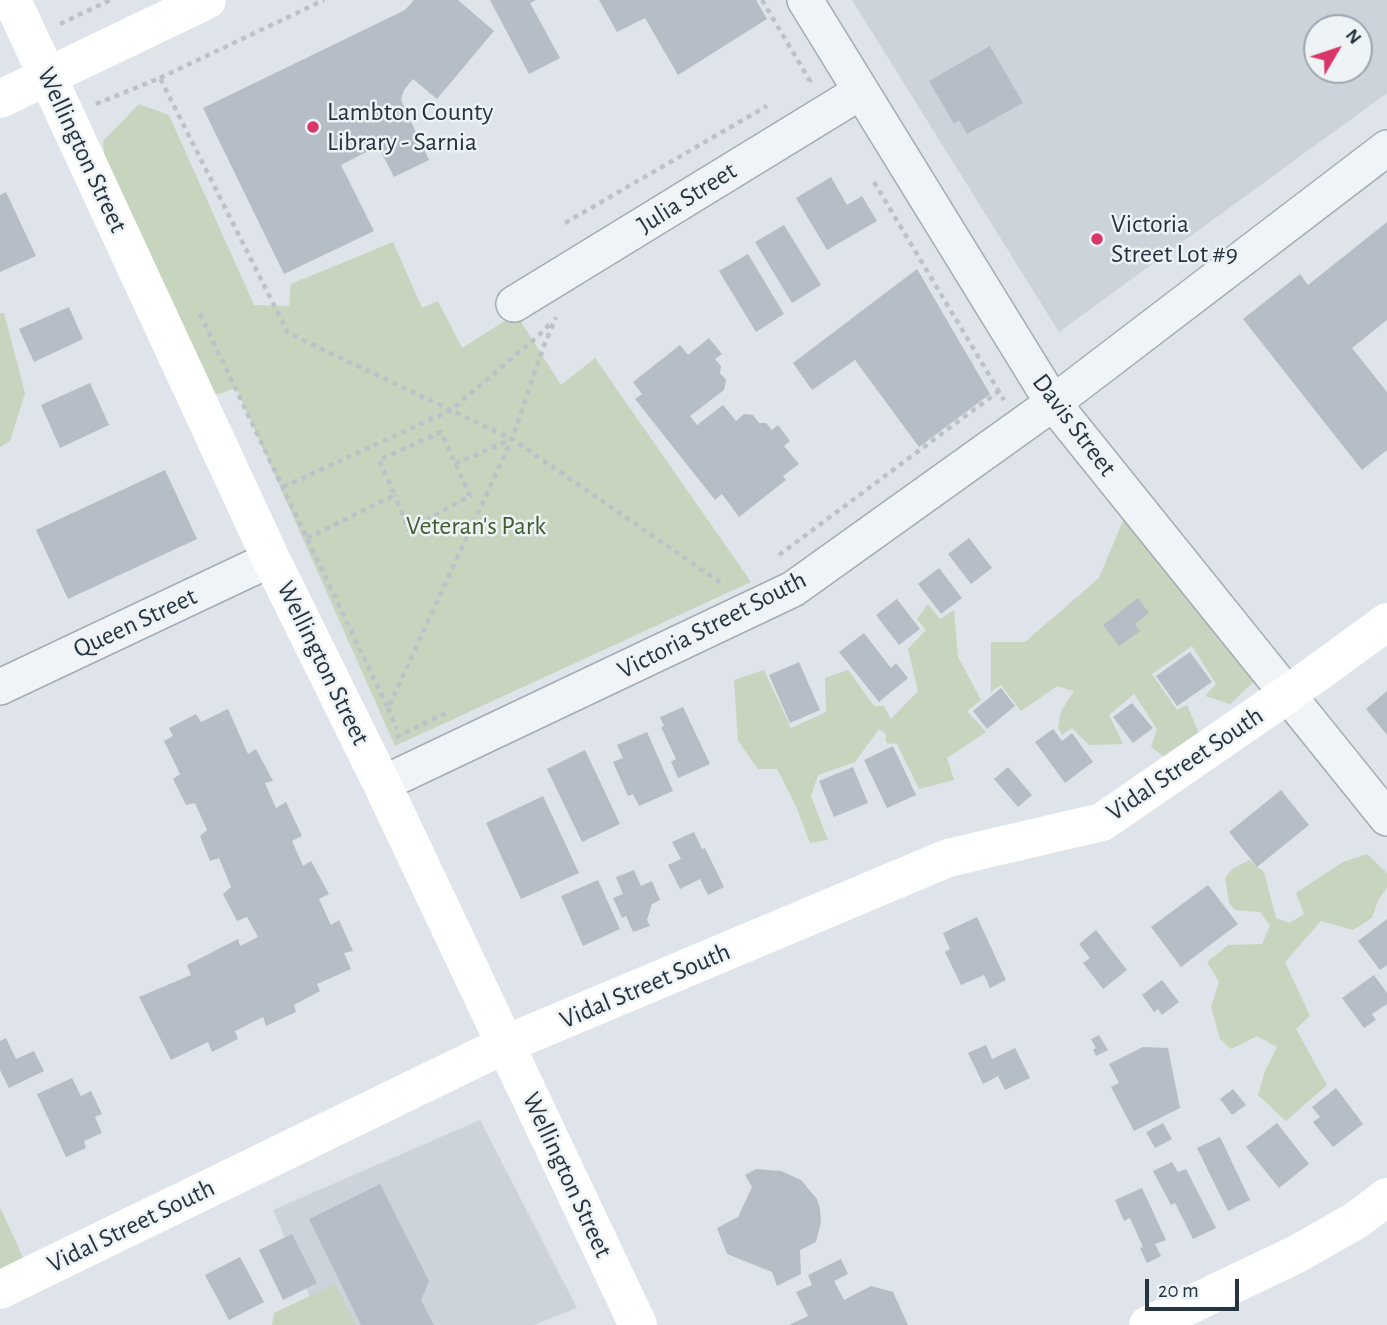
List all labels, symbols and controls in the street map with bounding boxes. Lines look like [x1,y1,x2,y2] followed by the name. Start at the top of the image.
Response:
[1303,14,1373,84] north arrow
[1342,26,1365,48] text: N
[30,62,134,238] street label: Wellington Street
[327,96,493,158] place label: Lambton County Library - Sarnia
[305,119,321,135] marker: Lambton County Library - Sarnia
[632,155,742,241] street label: Julia Street
[1111,208,1238,270] place label: Victoria Street Lot #9
[1089,231,1105,247] marker: Victoria Street Lot #9
[1025,367,1123,483] street label: Davis Street
[406,510,546,542] park label: Veteran's Park
[612,564,812,686] street label: Victoria Street South
[270,576,376,750] street label: Wellington Street
[68,581,202,665] street label: Queen Street
[1101,700,1269,828] street label: Vidal Street South
[555,936,735,1036] street label: Vidal Street South
[515,1087,619,1263] street label: Wellington Street
[42,1172,220,1280] street label: Vidal Street South
[1149,1266,1244,1310] scale bar
[1158,1280,1199,1301] text: 20 m

